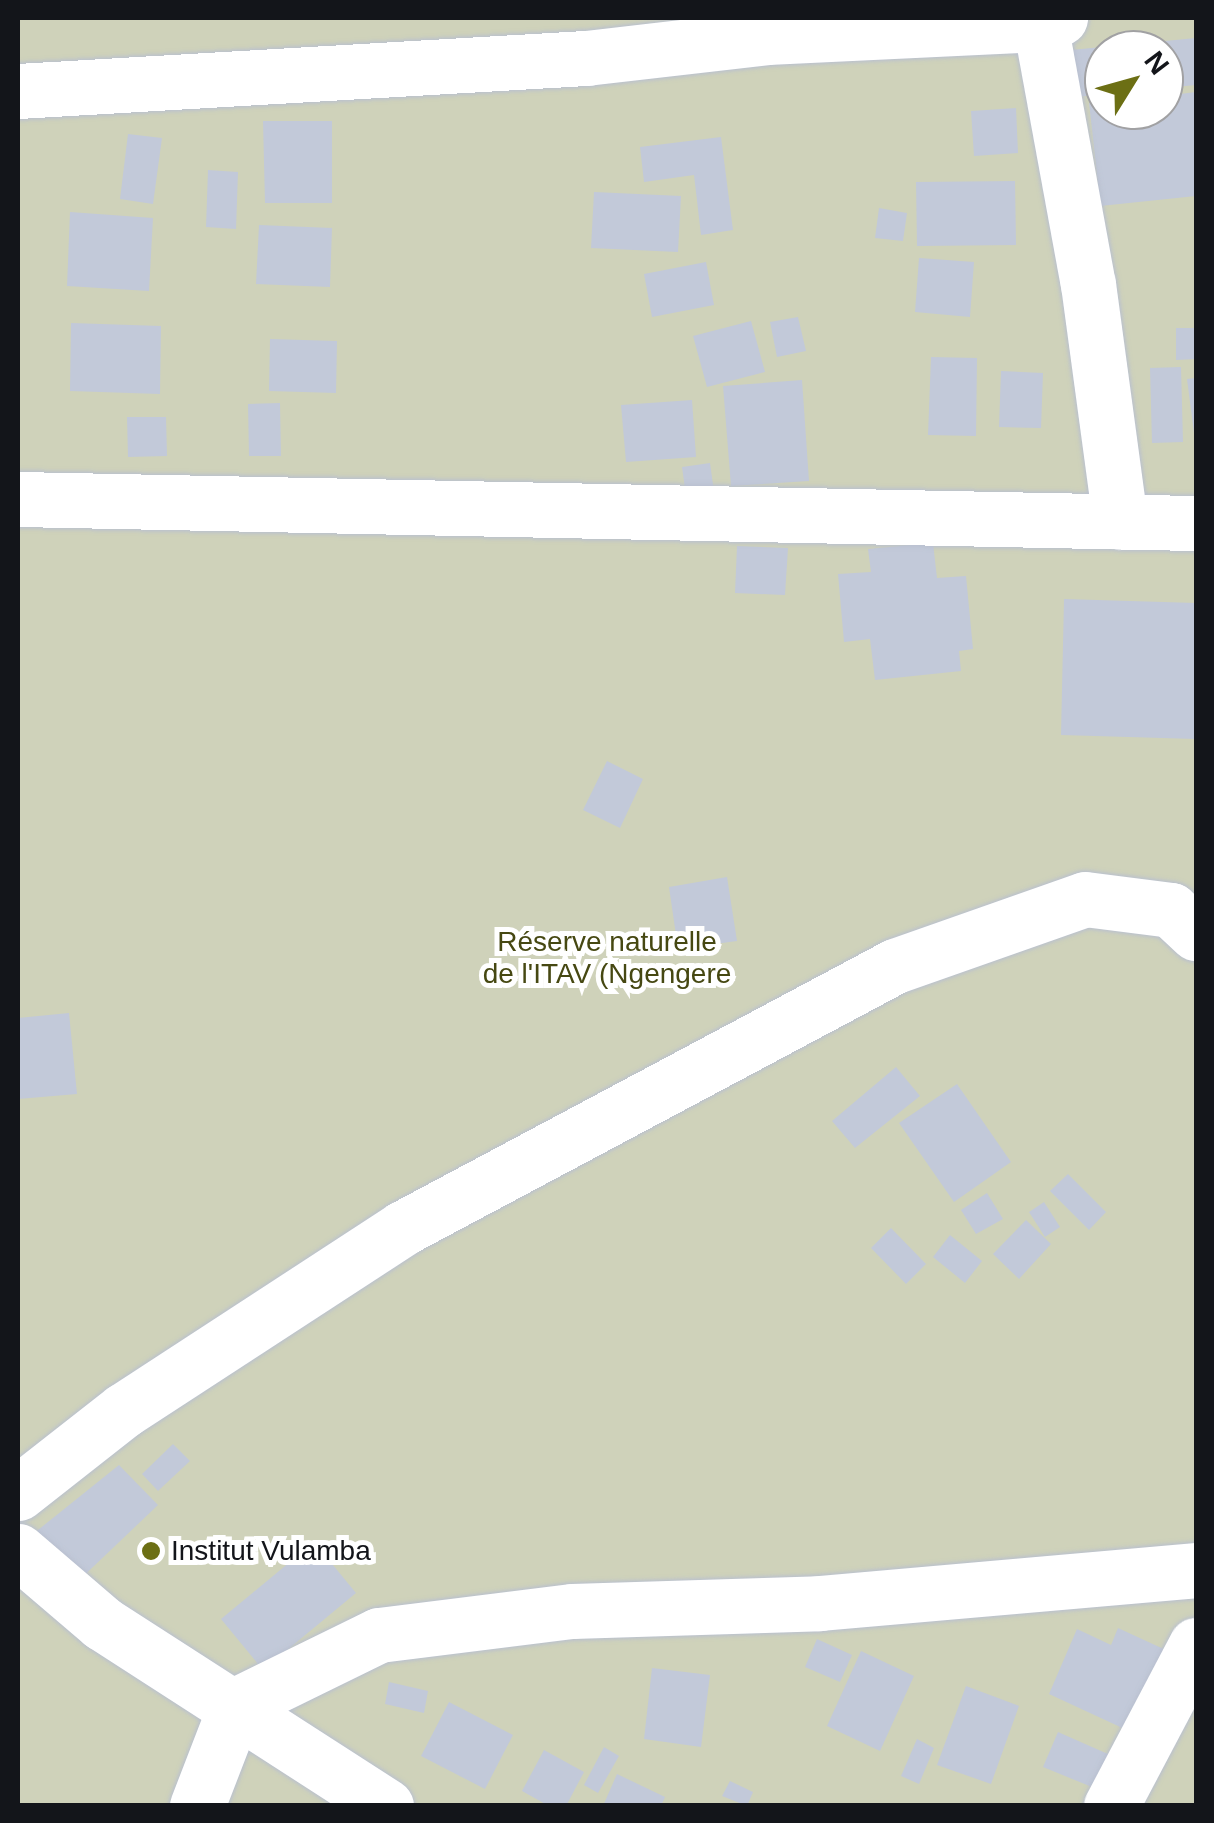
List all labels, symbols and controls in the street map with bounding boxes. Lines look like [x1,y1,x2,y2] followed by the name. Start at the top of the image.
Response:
[1084,30,1184,130] north arrow
[1138,45,1175,80] text: N
[483,925,731,991] park label: Réserve naturelle de l'ITAV (Ngengere
[171,1534,371,1568] place label: Institut Vulamba
[140,1540,162,1562] marker: Institut Vulamba

